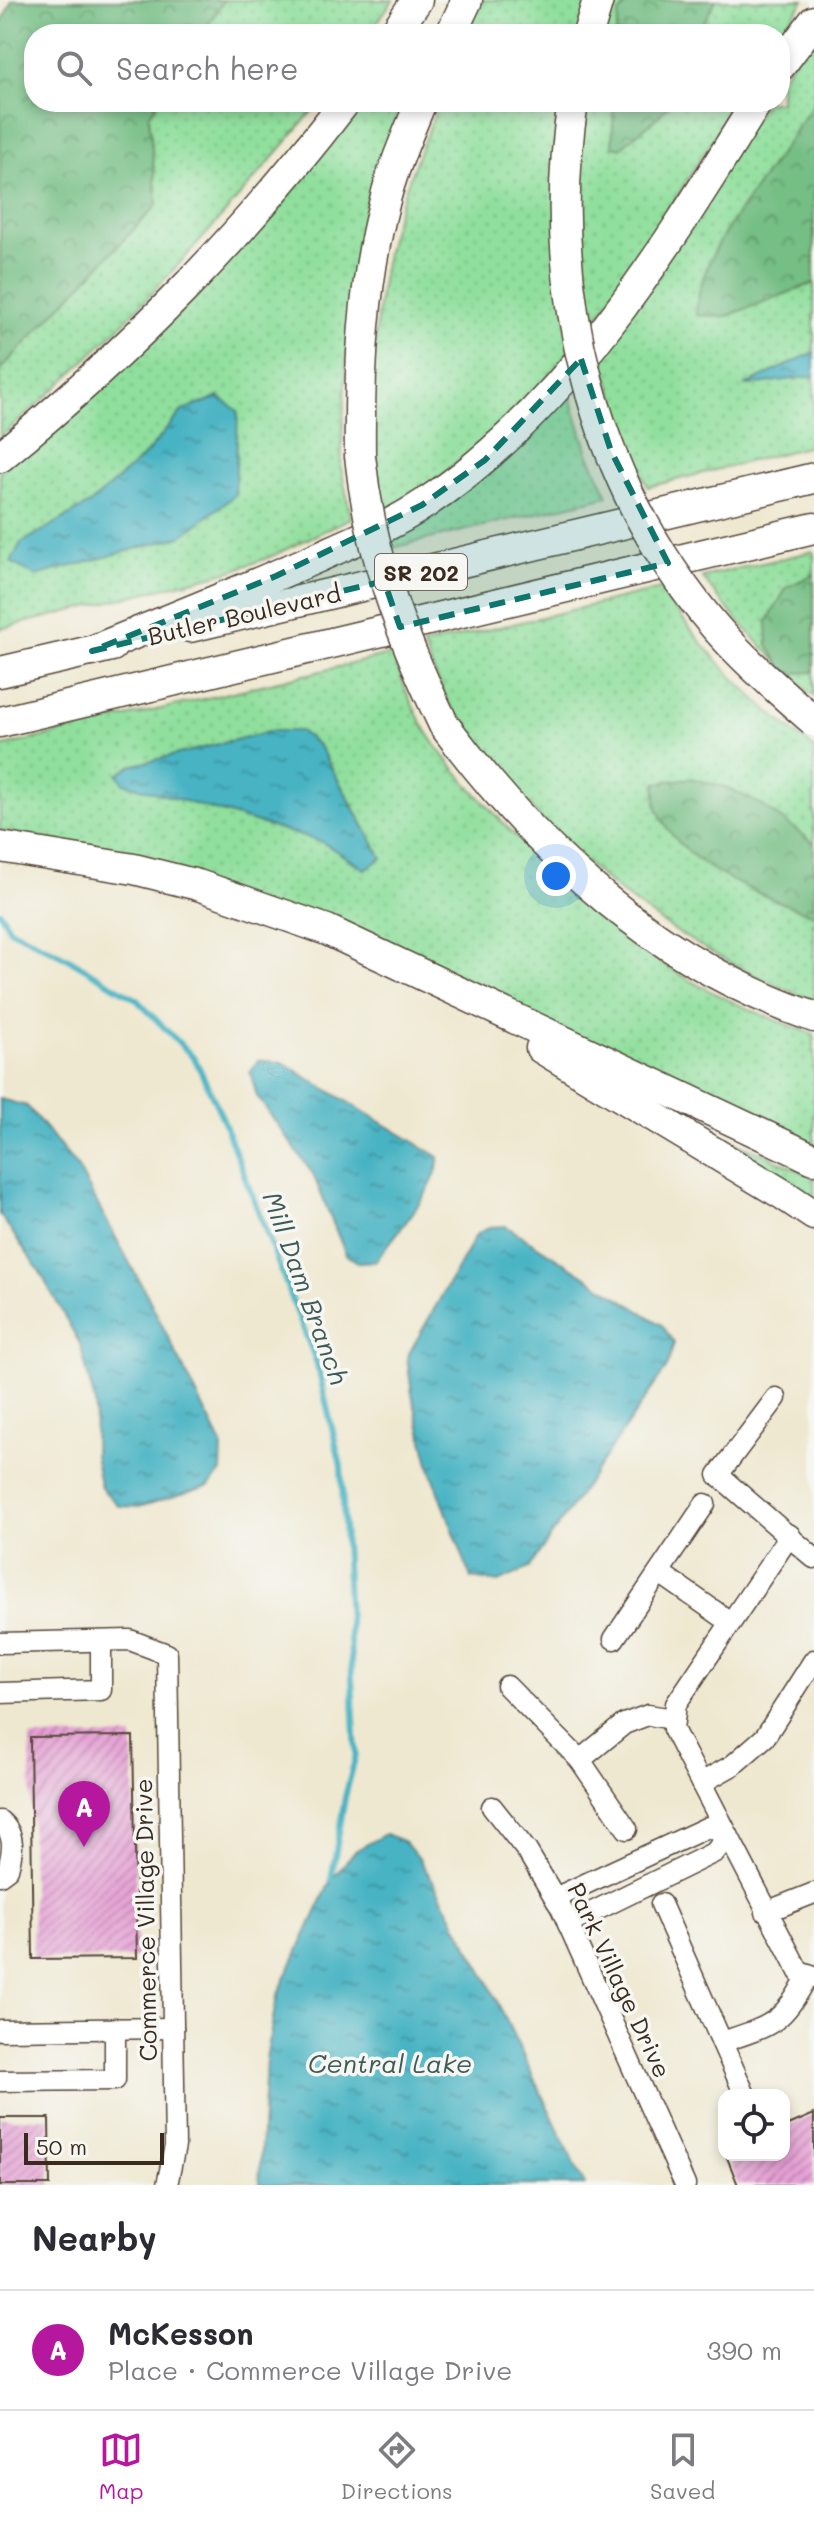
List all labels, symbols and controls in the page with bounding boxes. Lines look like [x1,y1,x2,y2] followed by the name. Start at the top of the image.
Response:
[24,24,790,112] search box
[52,46,96,90] icon: search
[116,48,299,88] text: Search here
[375,554,467,590] road number: SR 202
[144,577,344,651] street label: Butler Boulevard
[536,856,576,896] your location
[255,1187,357,1389] water label: Mill Dam Branch
[127,1778,163,2062] street label: Commerce Village Drive
[58,1781,110,1847] pin: A
[561,1877,679,2083] street label: Park Village Drive
[308,2046,472,2080] water label: Central Lake
[718,2089,790,2161] map controls
[718,2089,790,2161] button: locate
[24,2129,164,2165] scale bar
[36,2132,87,2161] text: 50 m
[32,2215,157,2260] text: Nearby
[108,2313,254,2353] text: McKesson
[49,2333,67,2367] text: A
[706,2333,782,2367] text: 390 m
[108,2353,512,2387] text: Place · Commerce Village Drive
[99,2428,144,2505] tab: Map
[341,2428,453,2505] tab: Directions
[650,2428,715,2505] tab: Saved

